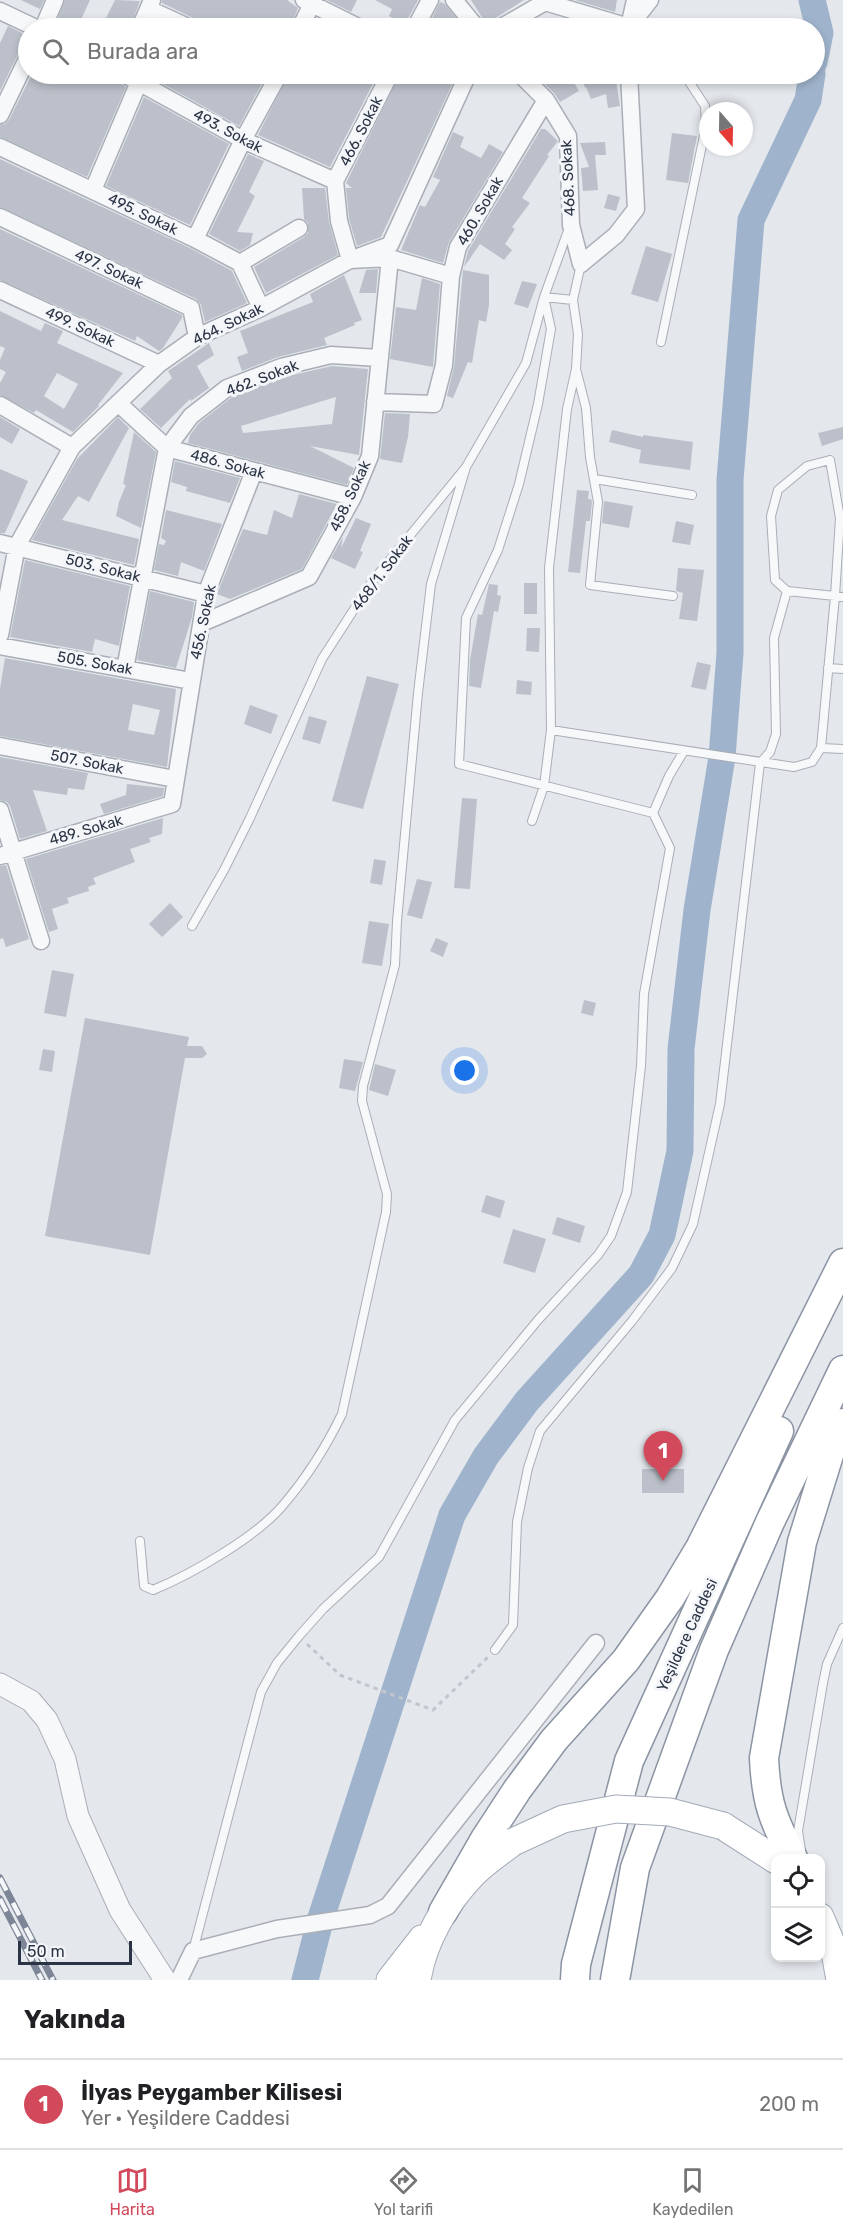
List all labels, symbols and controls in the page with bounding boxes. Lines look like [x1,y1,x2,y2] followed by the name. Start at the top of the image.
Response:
[18,18,825,84] search box
[39,35,72,68] icon: search
[87,38,198,65] text: Burada ara
[336,93,386,169] street label: 466. Sokak
[699,102,753,156] north arrow
[190,105,266,157] street label: 493. Sokak
[557,139,579,217] street label: 468. Sokak
[453,173,507,249] street label: 460. Sokak
[105,189,181,239] street label: 495. Sokak
[72,245,146,293] street label: 497. Sokak
[190,299,267,349] street label: 464. Sokak
[42,303,118,351] street label: 499. Sokak
[223,356,301,400] street label: 462. Sokak
[189,445,268,483] street label: 486. Sokak
[326,457,374,535] street label: 458. Sokak
[348,531,417,615] street label: 468/1. Sokak
[64,550,143,586] street label: 503. Sokak
[186,583,220,661] street label: 456. Sokak
[56,648,134,679] street label: 505. Sokak
[49,746,125,778] street label: 507. Sokak
[47,811,125,849] street label: 489. Sokak
[450,1056,479,1085] your location
[644,1432,682,1481] pin: 1
[653,1576,721,1694] street label: Yeşildere Caddesi
[771,1854,825,1962] map controls
[771,1854,825,1908] button: locate
[771,1908,825,1962] button: layers
[18,1938,132,1966] scale bar
[27,1942,65,1961] text: 50 m
[24,2004,126,2035] text: Yakında
[81,2079,342,2106] text: İlyas Peygamber Kilisesi
[39,2092,48,2116] text: 1
[759,2092,819,2116] text: 200 m
[81,2106,290,2130] text: Yer · Yeşildere Caddesi
[110,2164,155,2219] tab: Harita
[374,2164,433,2219] tab: Yol tarifi
[652,2164,733,2219] tab: Kaydedilen

